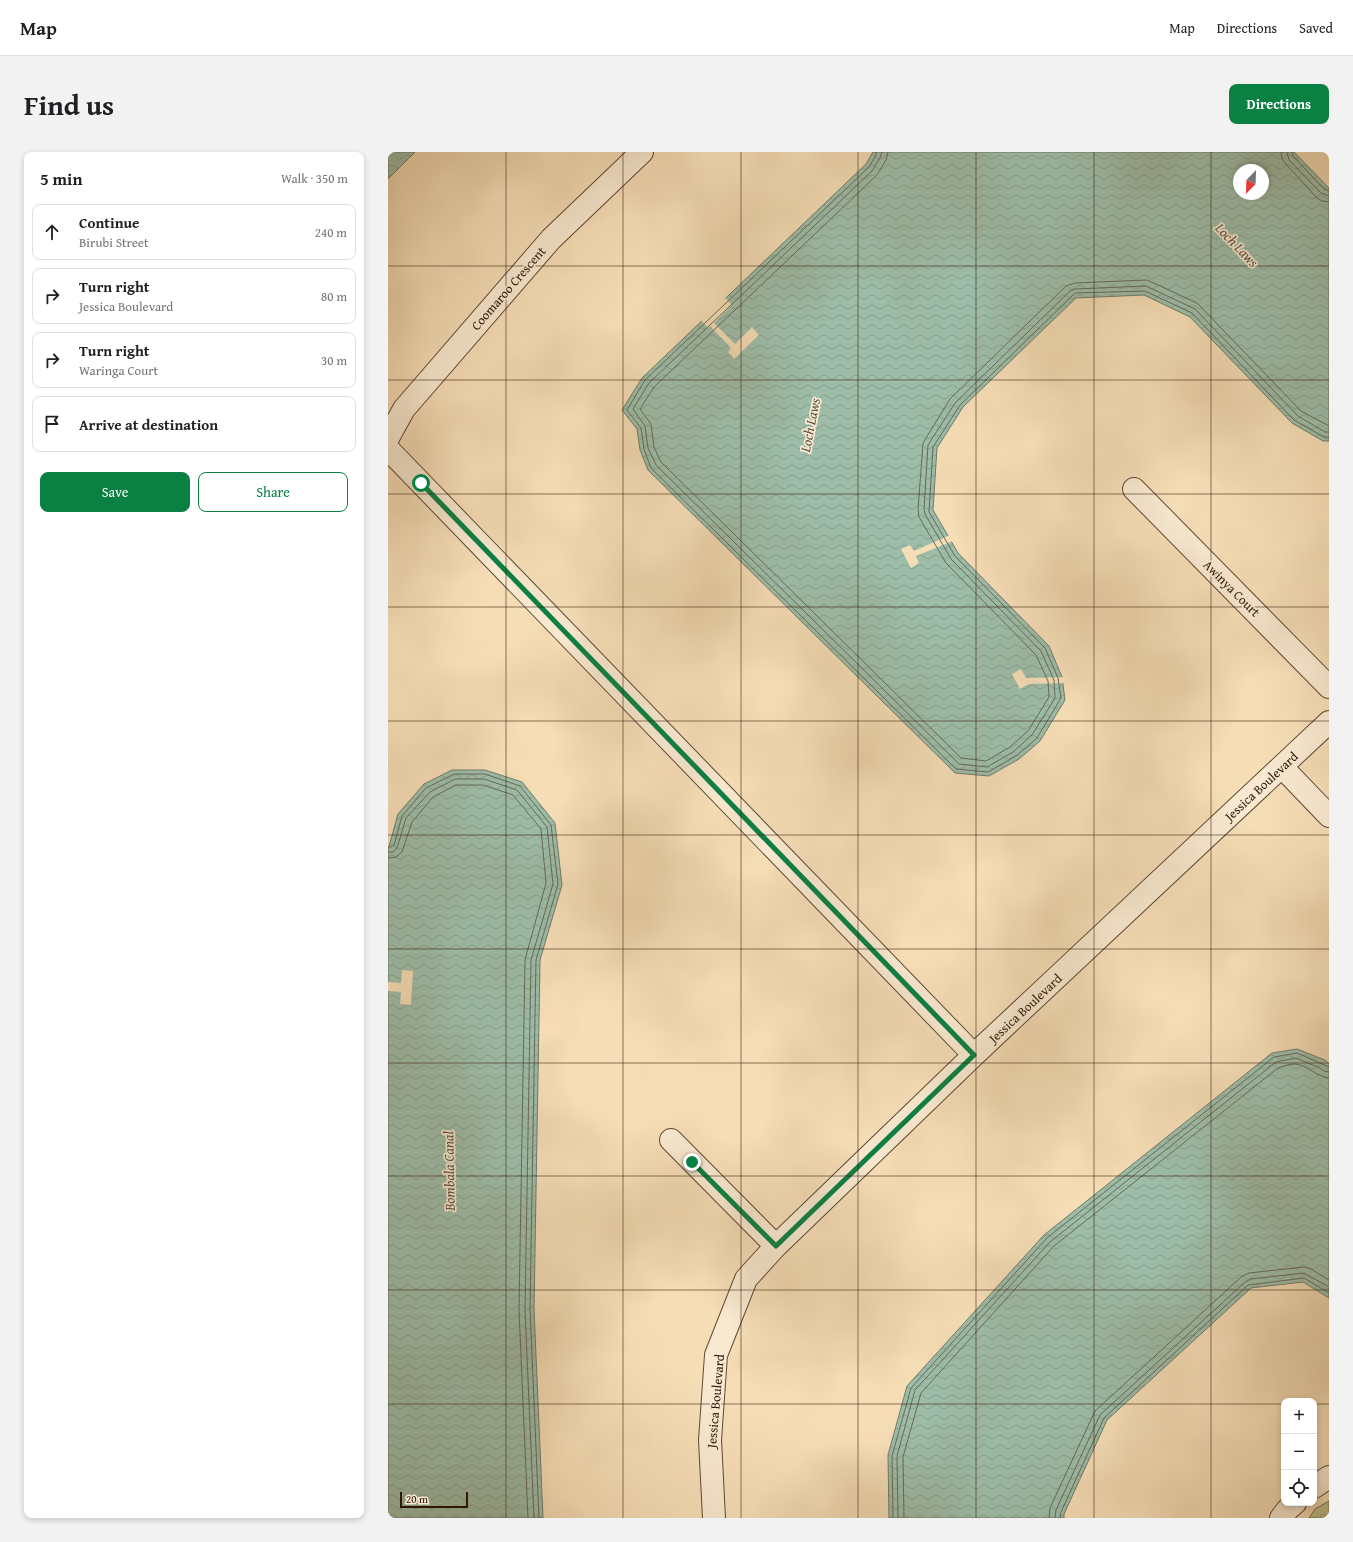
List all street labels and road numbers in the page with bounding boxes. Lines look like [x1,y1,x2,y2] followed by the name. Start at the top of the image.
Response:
[467,242,550,334] street label: Coomaroo Crescent
[1199,556,1265,621] street label: Awinya Court
[1219,747,1302,827] street label: Jessica Boulevard
[983,969,1066,1049] street label: Jessica Boulevard
[702,1353,729,1451] street label: Jessica Boulevard

